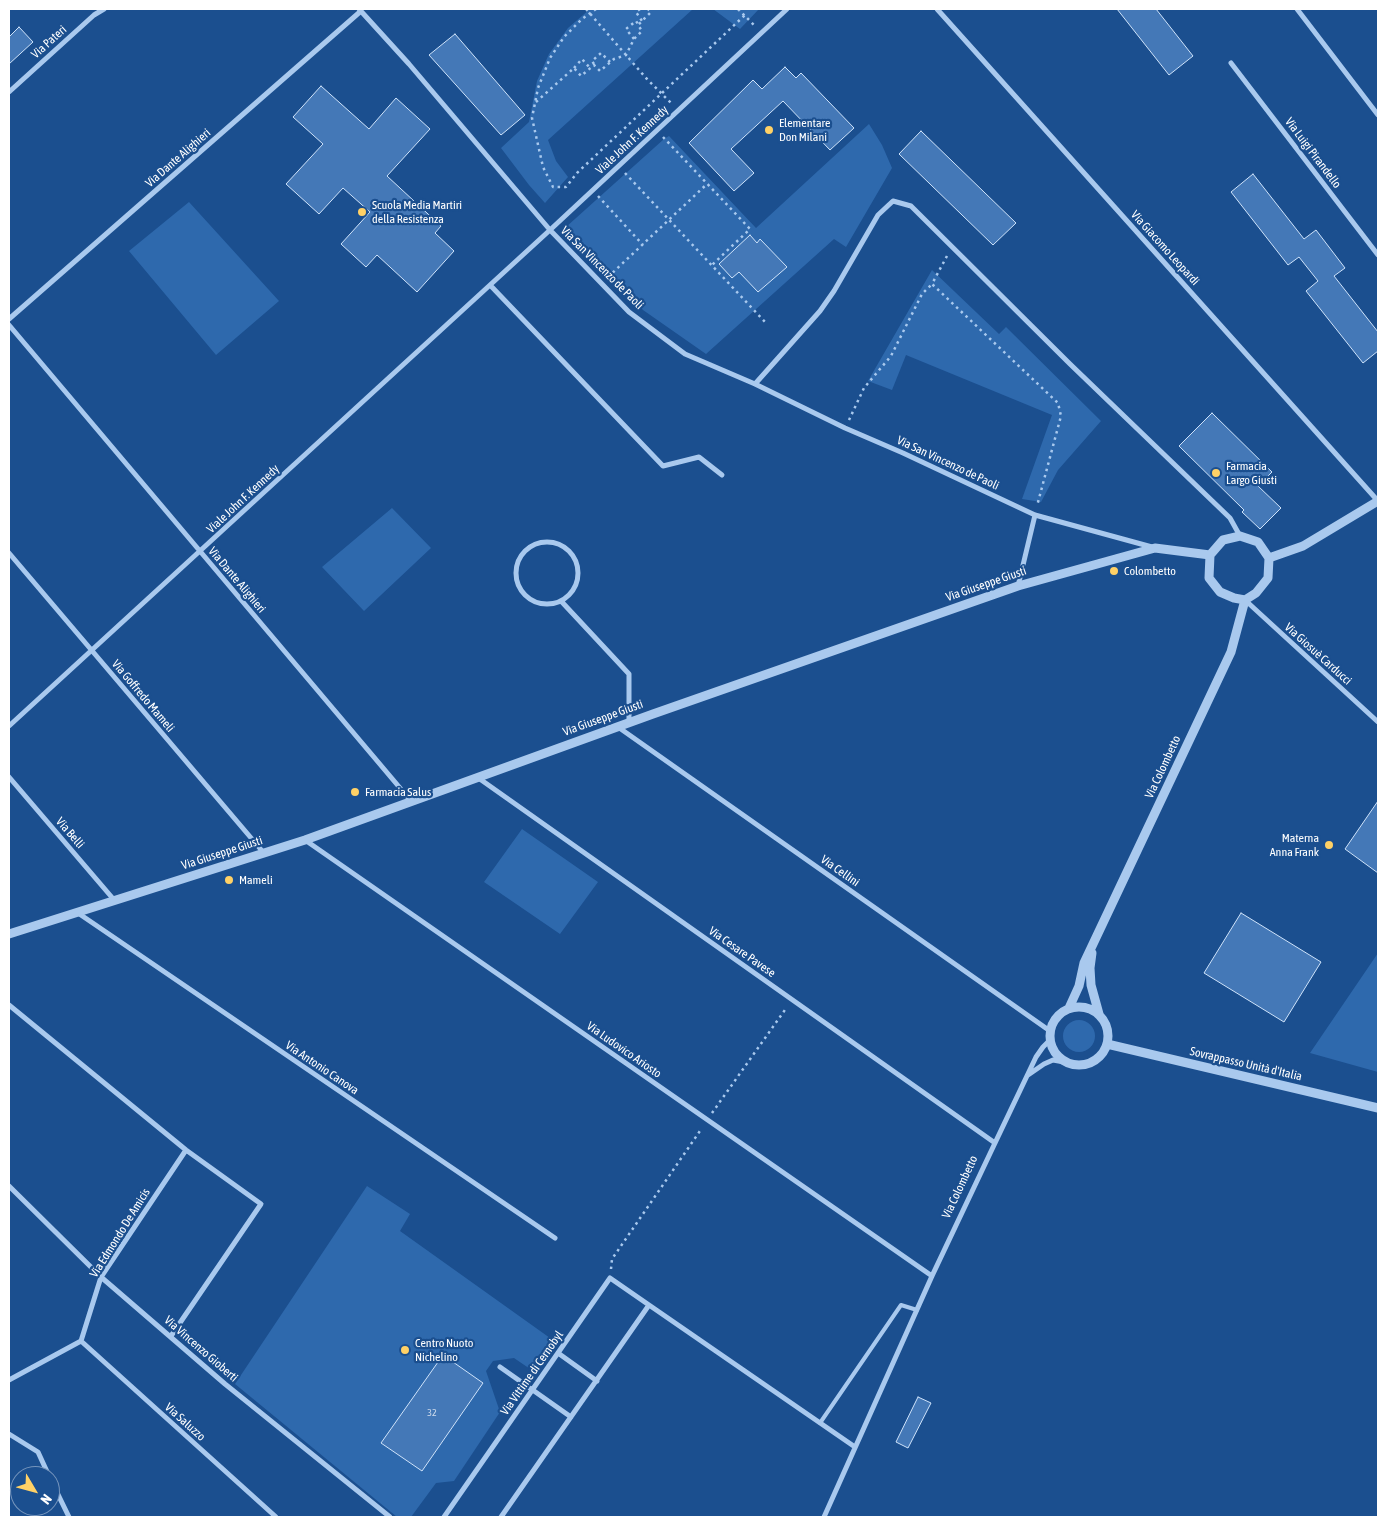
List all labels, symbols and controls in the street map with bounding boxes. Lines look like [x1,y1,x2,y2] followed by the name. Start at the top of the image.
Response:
[29,23,69,61] street label: Via Pateri
[593,103,671,177] street label: Viale John F. Kennedy
[1282,115,1344,191] street label: Via Luigi Pirandello
[779,116,831,144] place label: Elementare Don Milani
[763,124,775,136] marker: Elementare Don Milani
[142,126,214,190] street label: Via Dante Alighieri
[372,198,462,226] place label: Scuola Media Martiri della Resistenza
[356,206,368,218] marker: Scuola Media Martiri della Resistenza
[1128,208,1202,288] street label: Via Giacomo Leopardi
[558,224,646,312] street label: Via San Vincenzo de Paoli
[895,433,1001,493] street label: Via San Vincenzo de Paoli
[1226,459,1277,487] place label: Farmacia Largo Giusti
[204,462,282,536] street label: Viale John F. Kennedy
[1210,467,1222,479] marker: Farmacia Largo Giusti
[205,544,269,616] street label: Via Dante Alighieri
[944,563,1028,605] street label: Via Giuseppe Giusti
[1124,564,1176,578] place label: Colombetto
[1108,565,1120,577] marker: Colombetto
[1281,620,1355,688] street label: Via Giosuè Carducci
[109,657,177,735] street label: Via Goffredo Mameli
[561,697,645,739] street label: Via Giuseppe Giusti
[1142,733,1184,801] street label: Via Colombetto
[365,785,431,799] place label: Farmacia Salus
[349,786,361,798] marker: Farmacia Salus
[53,815,87,851] street label: Via Belli
[1270,831,1319,859] place label: Materna Anna Frank
[180,833,264,873] street label: Via Giuseppe Giusti
[1323,839,1335,851] marker: Materna Anna Frank
[818,852,862,890] street label: Via Cellini
[239,873,273,887] place label: Mameli
[223,874,235,886] marker: Mameli
[706,924,778,980] street label: Via Cesare Pavese
[584,1019,664,1081] street label: Via Ludovico Ariosto
[283,1038,361,1098] street label: Via Antonio Canova
[1188,1044,1304,1084] street label: Sovrappasso Unità d'Italia
[939,1153,981,1221] street label: Via Colombetto
[87,1186,153,1280] street label: Via Edmondo De Amicis
[161,1313,241,1385] street label: Via Vincenzo Gioberti
[498,1328,566,1418] street label: Via Vittime di Cernobyl
[415,1336,473,1364] place label: Centro Nuoto Nichelino
[399,1344,411,1356] marker: Centro Nuoto Nichelino
[162,1400,208,1444] street label: Via Saluzzo
[427,1407,437,1419] house number: 32
[10,1466,60,1516] north arrow
[37,1491,55,1508] text: N

